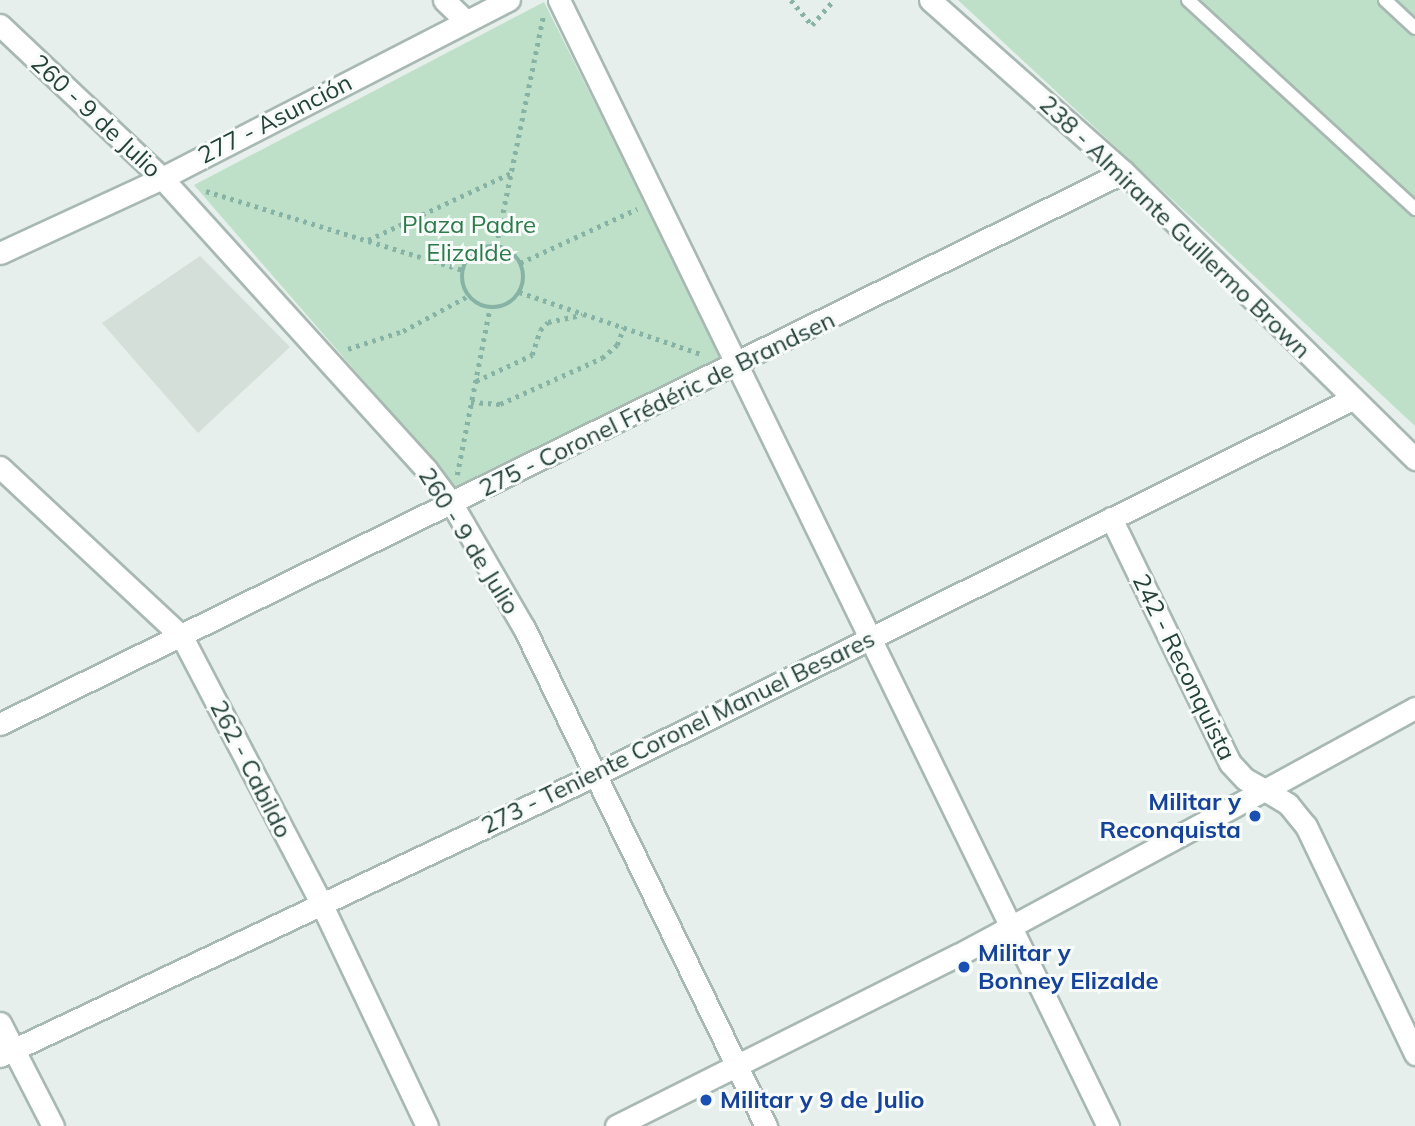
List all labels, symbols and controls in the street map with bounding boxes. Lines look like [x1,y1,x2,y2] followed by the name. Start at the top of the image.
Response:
[25,48,167,184] street label: 260 - 9 de Julio
[193,68,357,170] street label: 277 - Asunción
[1034,90,1316,364] street label: 238 - Almirante Guillermo Brown
[402,211,536,267] park label: Plaza Padre Elizalde
[475,305,839,503] street label: 275 - Coronel Frédéric de Brandsen
[412,462,526,620] street label: 260 - 9 de Julio
[1126,569,1242,765] street label: 242 - Reconquista
[477,624,879,840] street label: 273 - Teniente Coronel Manuel Besares
[204,695,298,843] street label: 262 - Cabildo
[1099,788,1241,844] place label: Militar y Reconquista
[1247,808,1263,824] marker: Militar y Reconquista
[978,939,1159,995] place label: Militar y Bonney Elizalde
[956,959,972,975] marker: Militar y Bonney Elizalde
[720,1086,925,1114] place label: Militar y 9 de Julio
[698,1092,714,1108] marker: Militar y 9 de Julio

